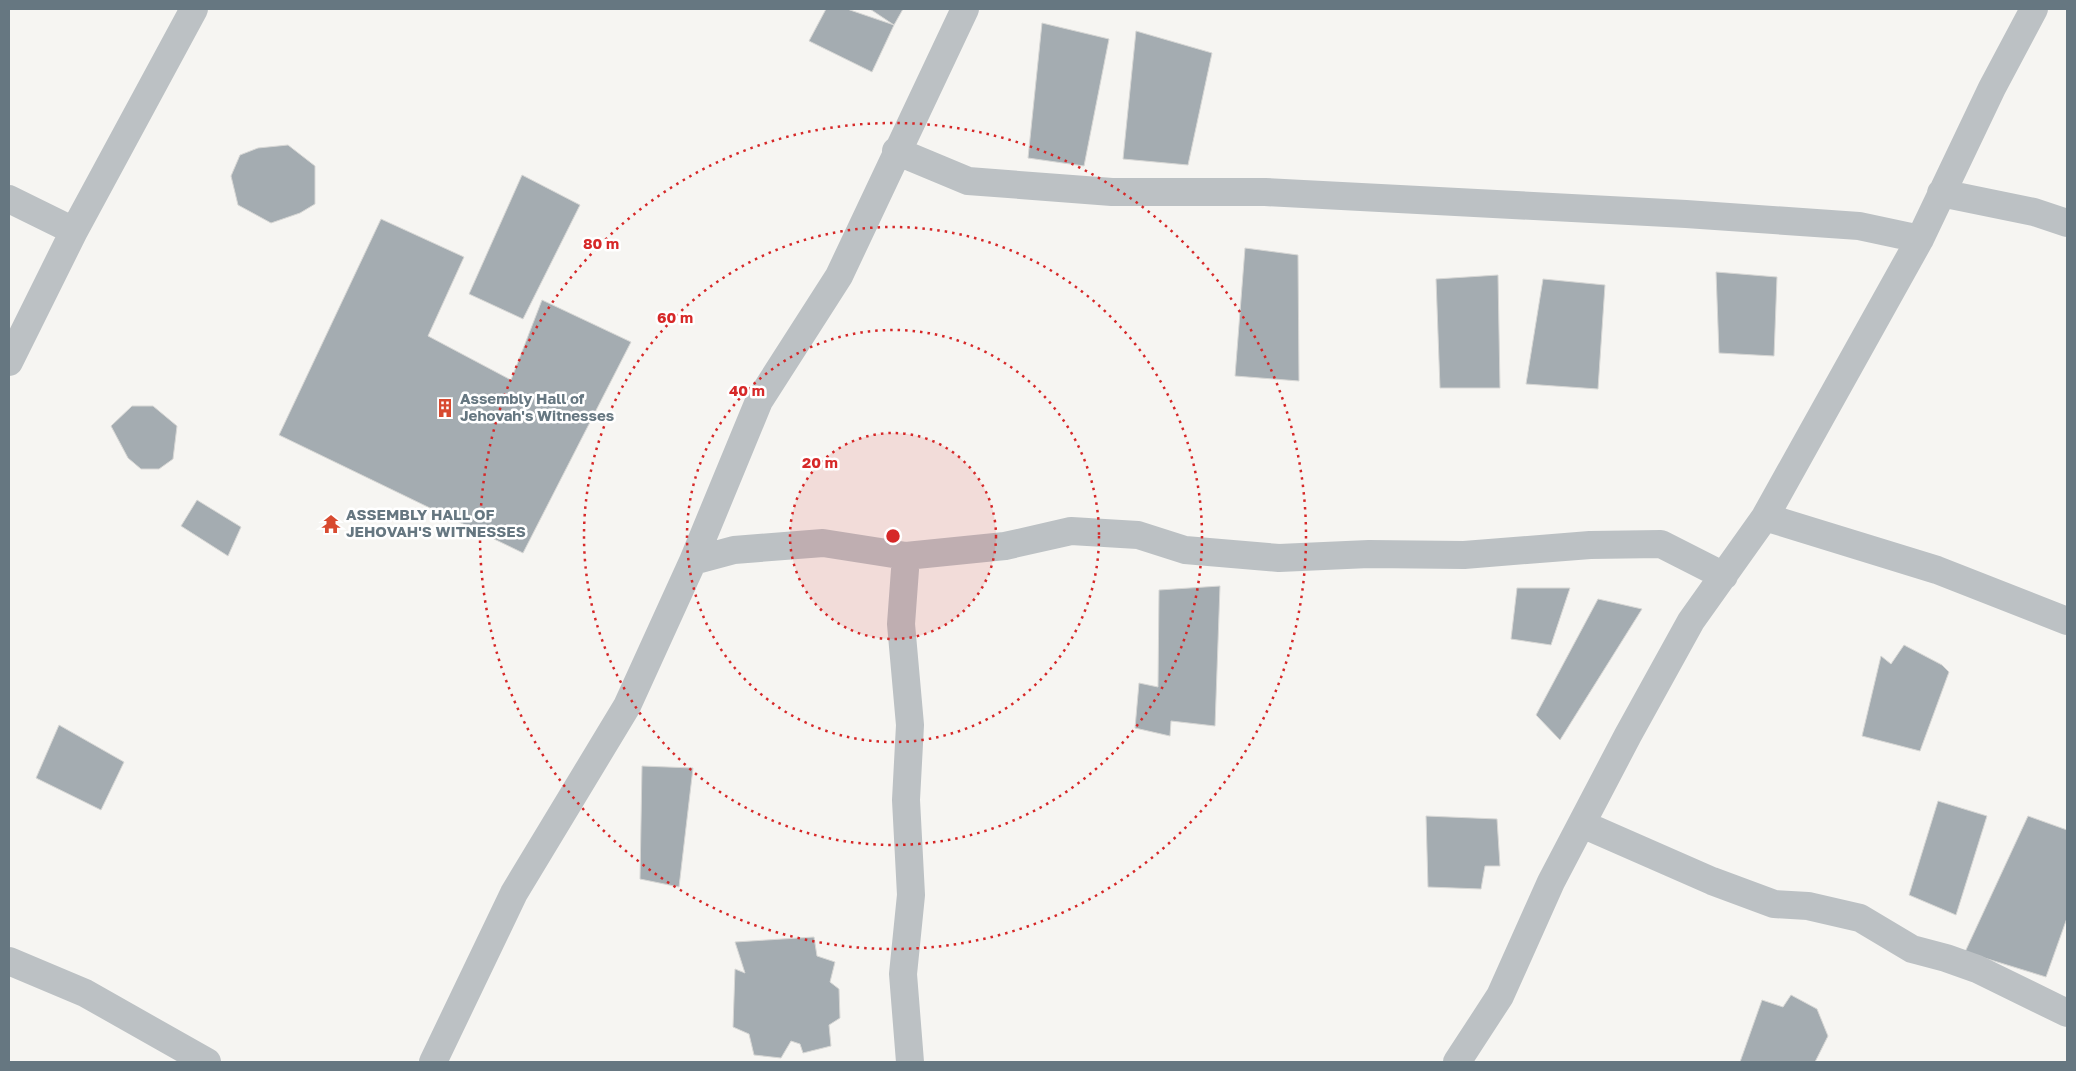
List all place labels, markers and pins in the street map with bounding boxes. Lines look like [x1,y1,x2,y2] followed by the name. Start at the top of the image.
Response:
[460,389,614,424] place label: Assembly Hall of Jehovah's Witnesses
[434,397,456,419] building icon: Assembly Hall of Jehovah's Witnesses
[346,505,526,540] place label: ASSEMBLY HALL OF JEHOVAH'S WITNESSES
[320,513,342,535] temple icon: ASSEMBLY HALL OF JEHOVAH'S WITNESSES
[884,527,902,545] centre of rings

